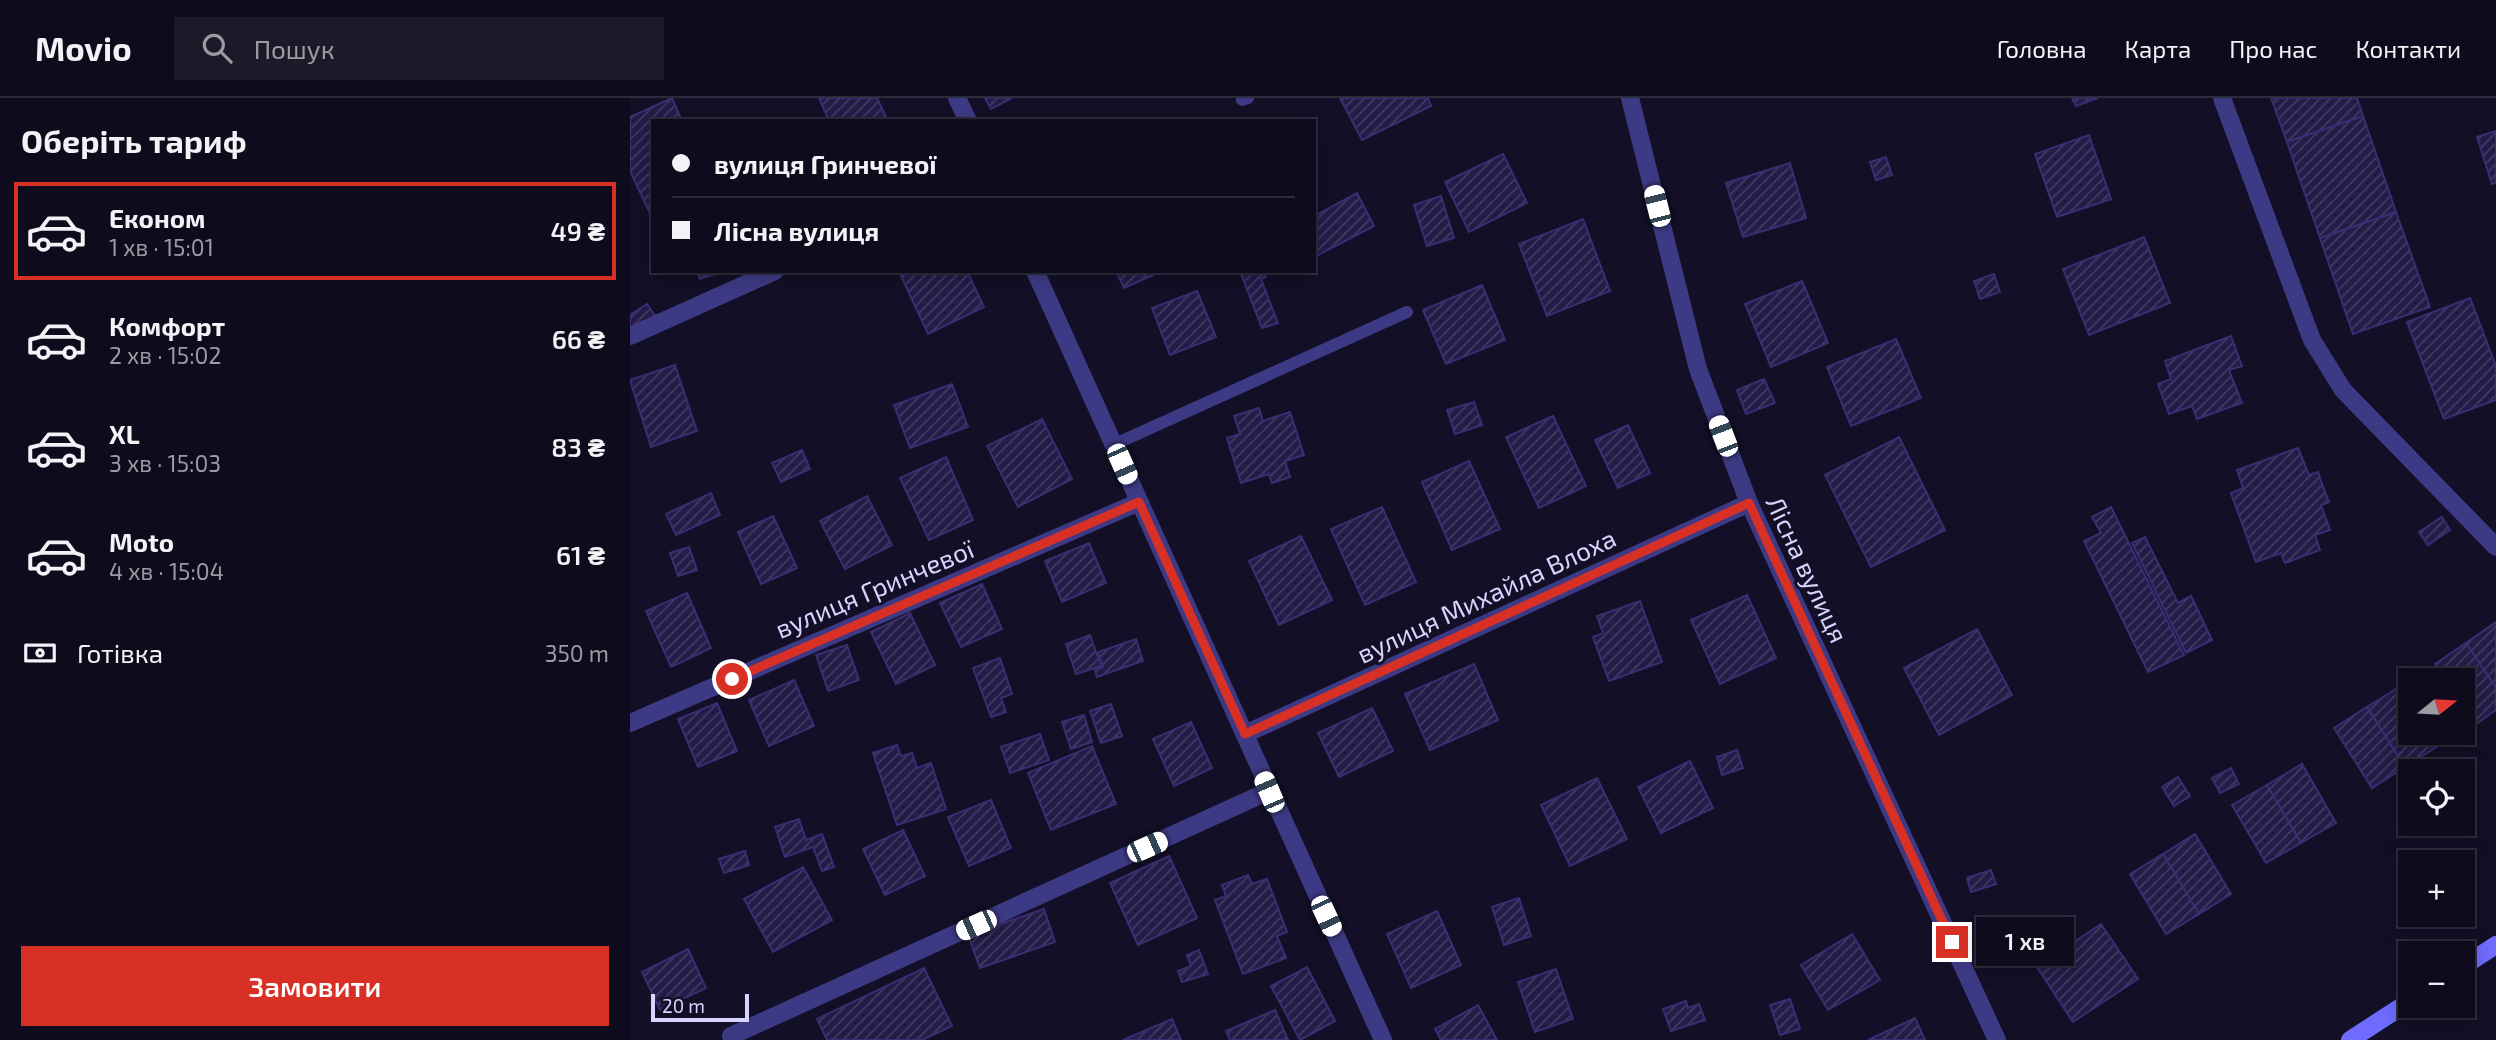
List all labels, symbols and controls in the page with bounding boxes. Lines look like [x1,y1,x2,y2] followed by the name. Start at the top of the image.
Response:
[174,17,664,80] search box
[35,28,132,68] text: Movio
[198,29,236,67] icon: search
[254,33,335,64] text: Пошук
[1997,34,2087,63] text: Головна
[2125,34,2191,63] text: Карта
[2229,34,2317,63] text: Про нас
[2355,34,2461,63] text: Контакти
[21,121,247,159] text: Оберіть тариф
[714,148,937,179] text: вулиця Гринчевої
[1642,183,1673,229] car
[25,200,88,263] icon: car
[109,202,206,233] text: Економ
[551,215,605,246] text: 49 ₴
[714,215,879,246] text: Лісна вулиця
[109,233,214,261] text: 1 хв · 15:01
[25,308,88,371] icon: car
[109,310,225,341] text: Комфорт
[552,323,605,354] text: 66 ₴
[109,341,221,369] text: 2 хв · 15:02
[1706,413,1741,459] car
[25,416,88,479] icon: car
[109,418,140,449] text: XL
[551,431,605,462] text: 83 ₴
[1104,441,1141,487] car
[109,449,221,477] text: 3 хв · 15:03
[1760,491,1855,648] street label: Лісна вулиця
[1352,521,1621,670] street label: вулиця Михайла Влоха
[25,524,88,587] icon: car
[109,526,174,557] text: Moto
[770,532,979,645] street label: вулиця Гринчевої
[556,539,605,570] text: 61 ₴
[109,557,224,585] text: 4 хв · 15:04
[21,634,59,672] icon: cash
[77,637,163,668] text: Готівка
[545,639,609,667] text: 350 m
[716,663,748,695] route start
[2398,668,2474,746] north arrow
[2398,668,2475,1018] map controls
[2398,759,2475,836] button: locate
[1252,769,1287,815] car
[1124,829,1171,865] car
[2398,850,2475,927] button: +
[1308,893,1345,939] car
[953,907,1000,943] car
[1976,918,2074,966] callout: 1 хв
[1936,926,1968,958] route end
[2005,927,2045,955] text: 1 хв
[2398,941,2475,1018] button: −
[21,946,609,1026] button: Замовити
[651,991,749,1023] scale bar
[662,994,705,1017] text: 20 m

